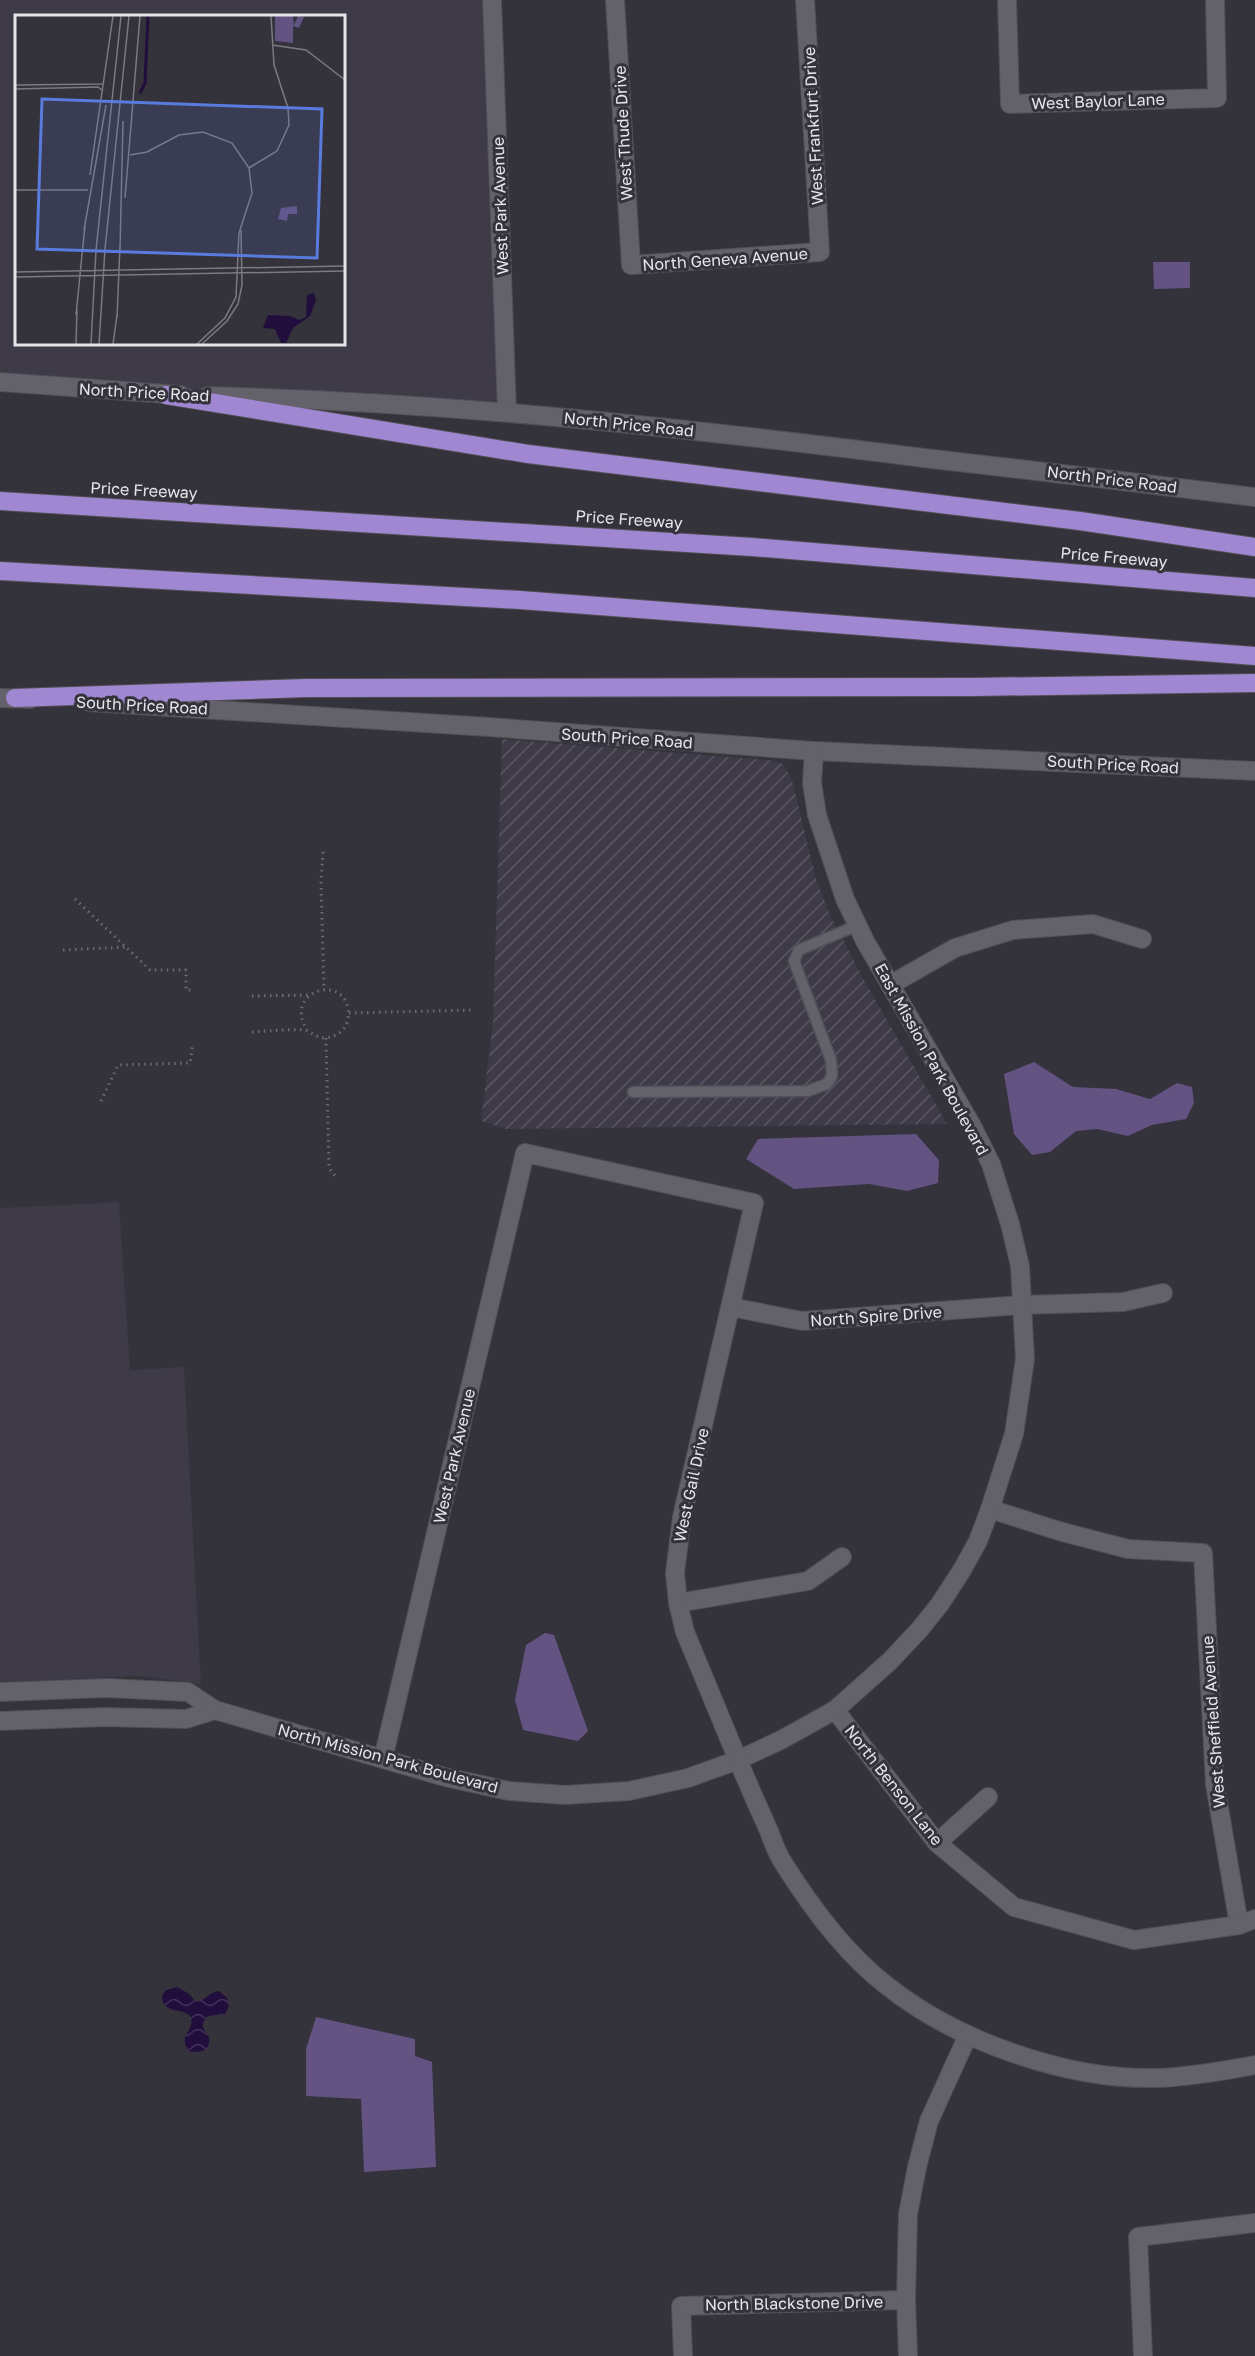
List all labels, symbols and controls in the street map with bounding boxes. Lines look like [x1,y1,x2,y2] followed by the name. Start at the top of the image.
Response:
[15,15,345,345] inset map
[799,46,827,206] street label: West Frankfurt Drive
[609,65,637,201] street label: West Thude Drive
[1031,89,1165,113] street label: West Baylor Lane
[488,137,512,275] street label: West Park Avenue
[642,243,808,275] street label: North Geneva Avenue
[78,379,210,405] street label: North Price Road
[563,407,695,441] street label: North Price Road
[1046,461,1178,497] street label: North Price Road
[90,477,198,503] street label: Price Freeway
[575,505,683,533] street label: Price Freeway
[1060,542,1168,572] street label: Price Freeway
[76,692,208,718] street label: South Price Road
[560,723,694,753] street label: South Price Road
[1047,751,1179,777] street label: South Price Road
[871,960,993,1158] street label: East Mission Park Boulevard
[809,1301,943,1331] street label: North Spire Drive
[429,1387,479,1525] street label: West Park Avenue
[669,1426,713,1544] street label: West Gail Drive
[1197,1635,1229,1809] street label: West Sheffield Avenue
[276,1719,500,1797] street label: North Mission Park Boulevard
[841,1721,947,1849] street label: North Benson Lane
[705,2291,883,2315] street label: North Blackstone Drive

